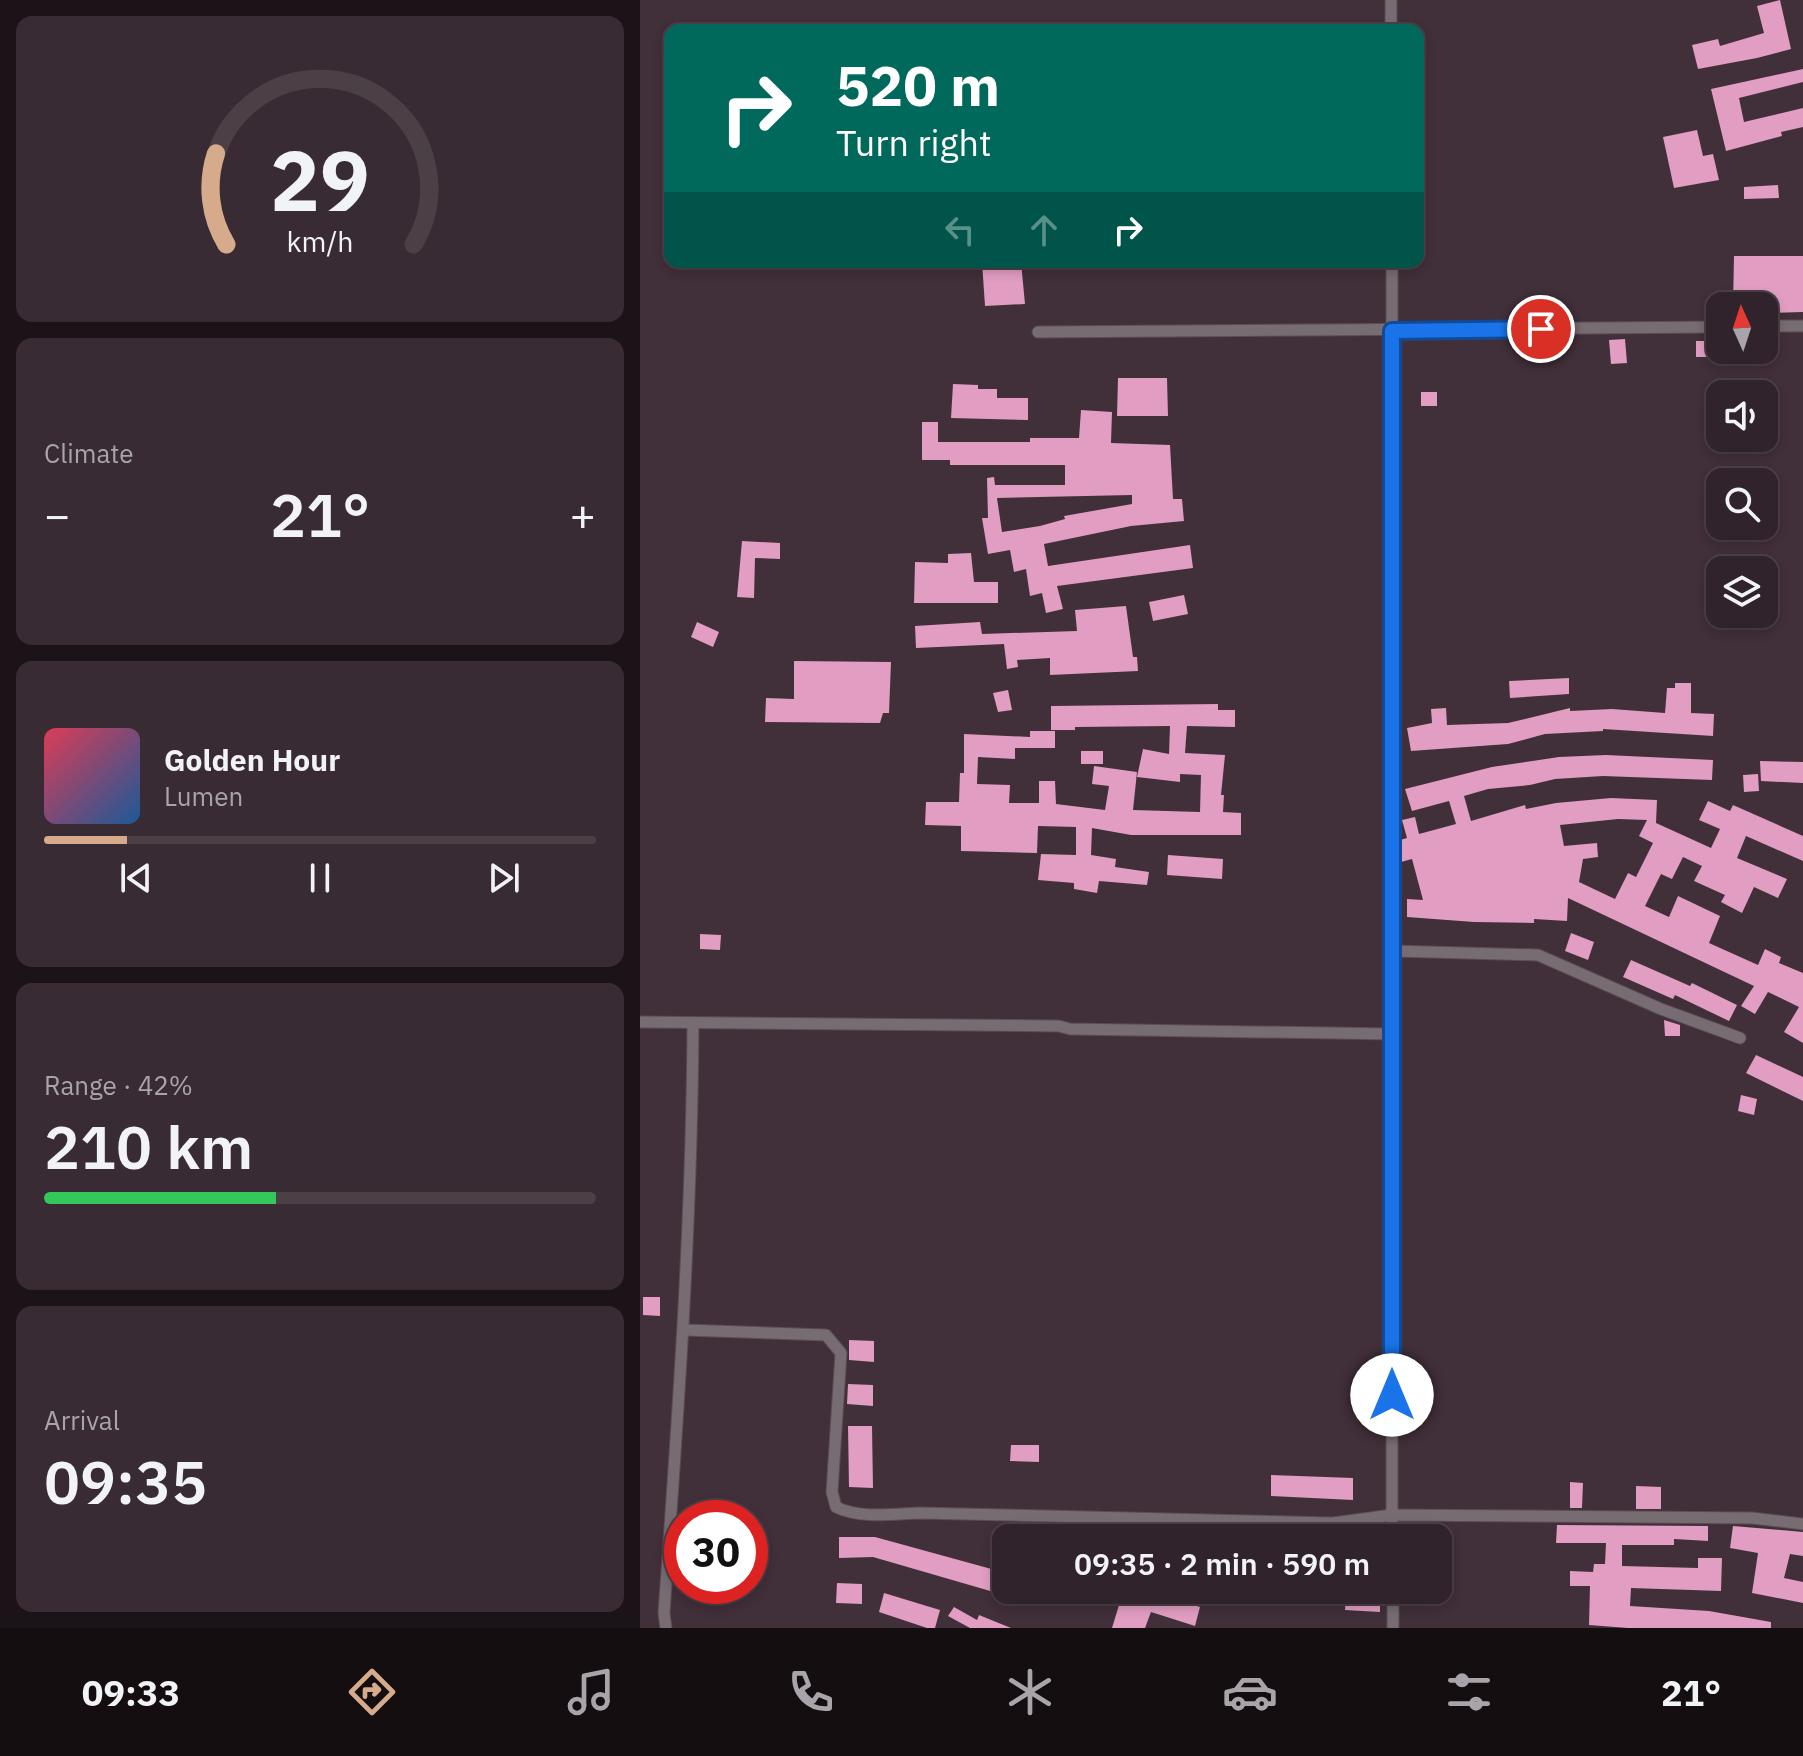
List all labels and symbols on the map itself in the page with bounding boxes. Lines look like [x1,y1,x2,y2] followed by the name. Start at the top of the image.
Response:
[1706,292,1778,364] north arrow
[1507,295,1575,363] pin
[1350,1353,1434,1437] position arrow
[664,1500,768,1604] speed limit sign: 30

